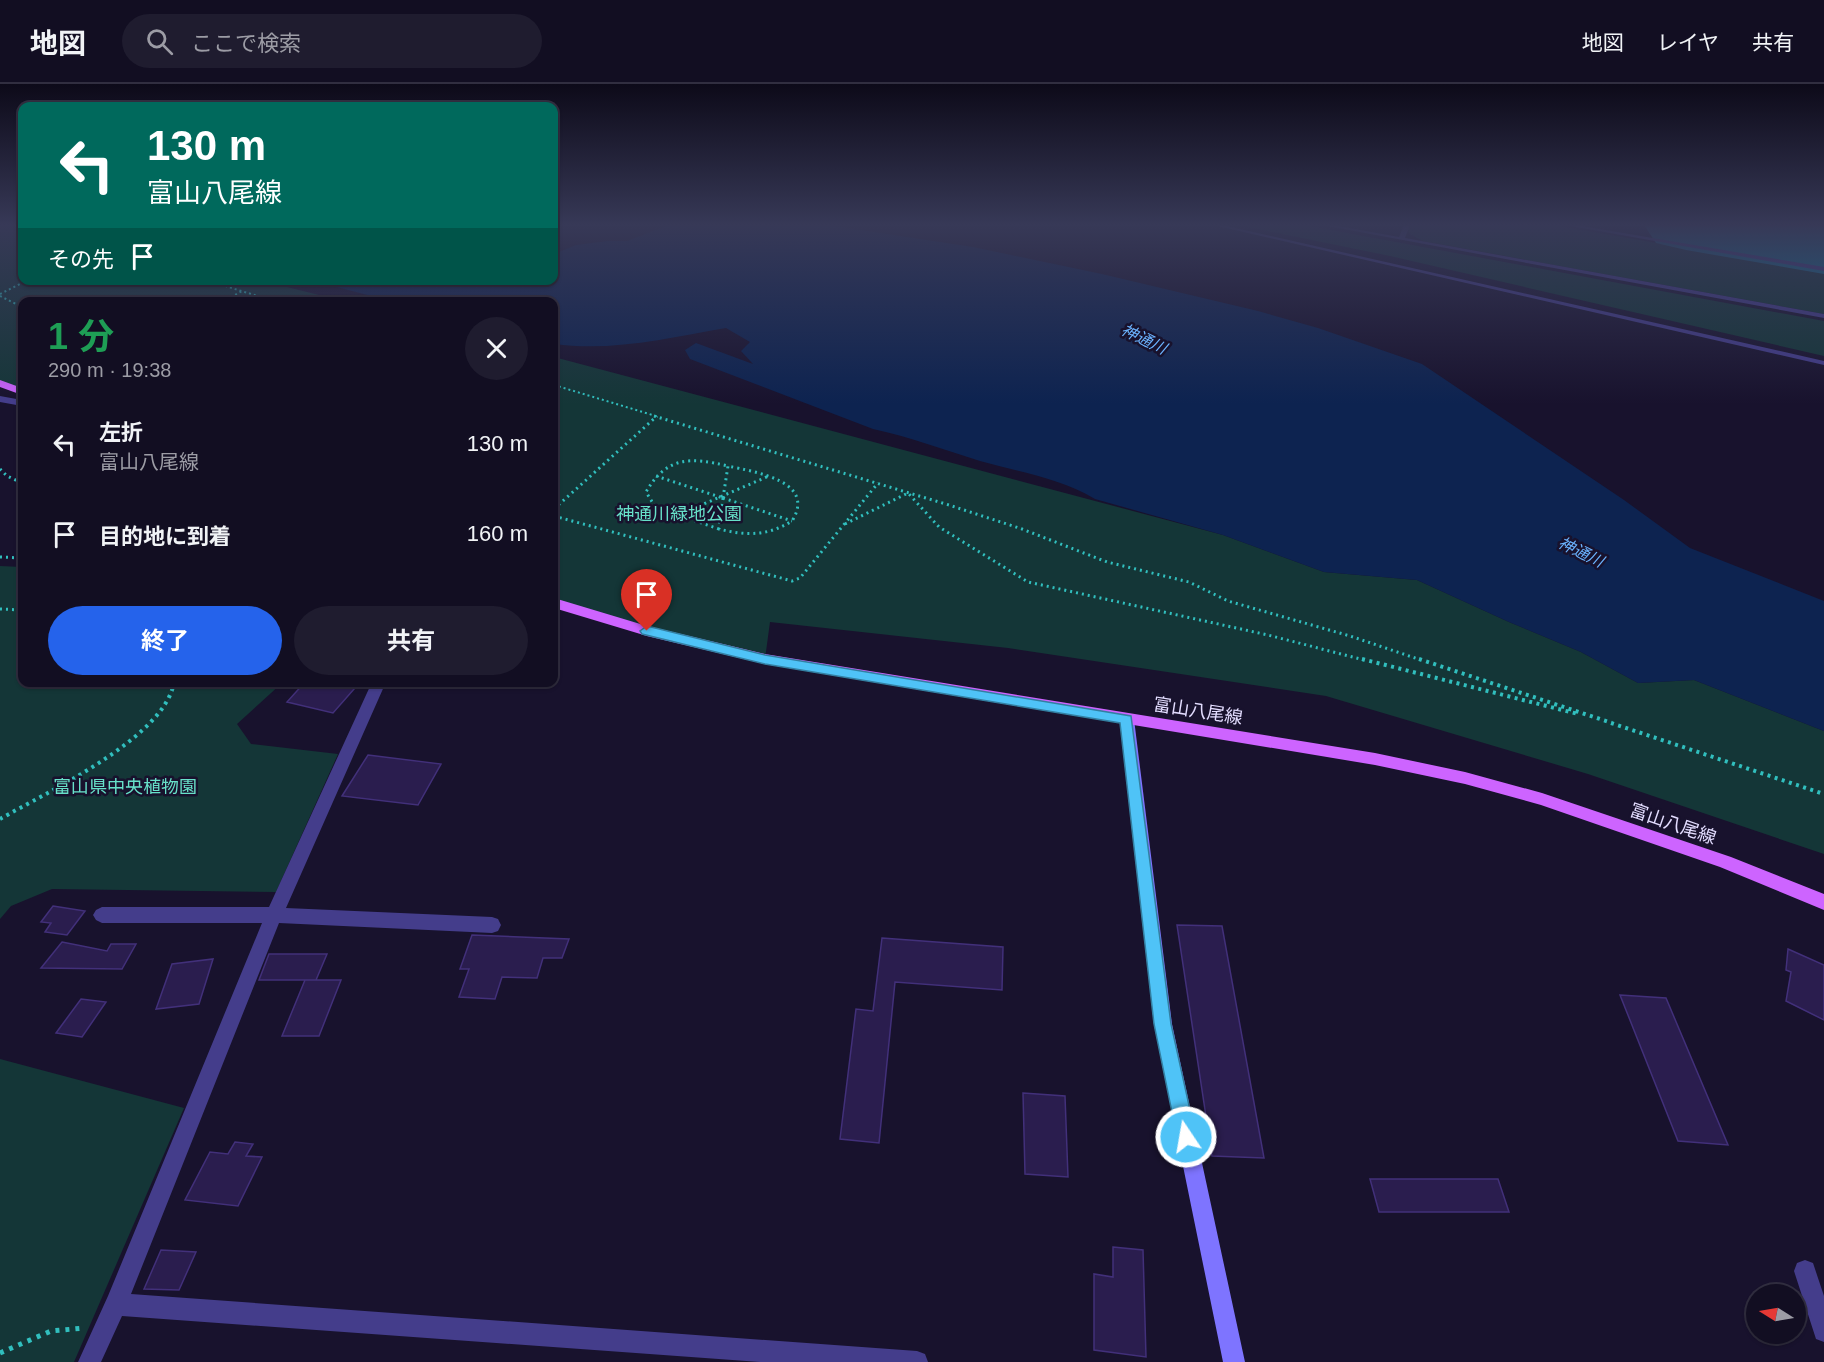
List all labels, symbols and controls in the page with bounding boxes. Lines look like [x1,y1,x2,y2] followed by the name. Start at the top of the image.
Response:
[122,14,542,68] search box
[143,25,176,58] icon: search
[30,28,86,59] text: 地図
[191,31,301,56] text: ここで検索
[1582,31,1624,54] text: 地図
[1657,31,1719,54] text: レイヤ
[1752,31,1794,54] text: 共有
[147,122,266,169] text: 130 m
[48,126,126,204] icon: left
[147,178,282,208] text: 富山八尾線
[126,240,159,273] icon: arrive
[48,247,114,272] text: その先
[48,316,114,357] text: 1 分
[465,317,528,380] button: close
[1119,321,1171,358] water label: 神通川
[48,359,171,381] text: 290 m · 19:38
[99,420,143,445] text: 左折
[48,428,81,461] icon: left
[467,431,528,456] text: 130 m
[99,451,199,473] text: 富山八尾線
[616,504,742,524] park label: 神通川緑地公園
[48,518,81,551] icon: arrive
[467,521,528,546] text: 160 m
[99,524,231,549] text: 目的地に到着
[1556,534,1608,571] water label: 神通川
[621,569,672,631] pin
[630,578,663,611] icon: arrive
[48,606,282,675] button: 終了
[294,606,528,675] button: 共有
[1152,694,1244,728] street label: 富山八尾線
[53,777,197,797] park label: 富山県中央植物園
[1627,800,1719,848] street label: 富山八尾線
[1154,1105,1218,1169] position arrow
[1746,1284,1806,1344] north arrow
[1746,1284,1806,1344] map controls

